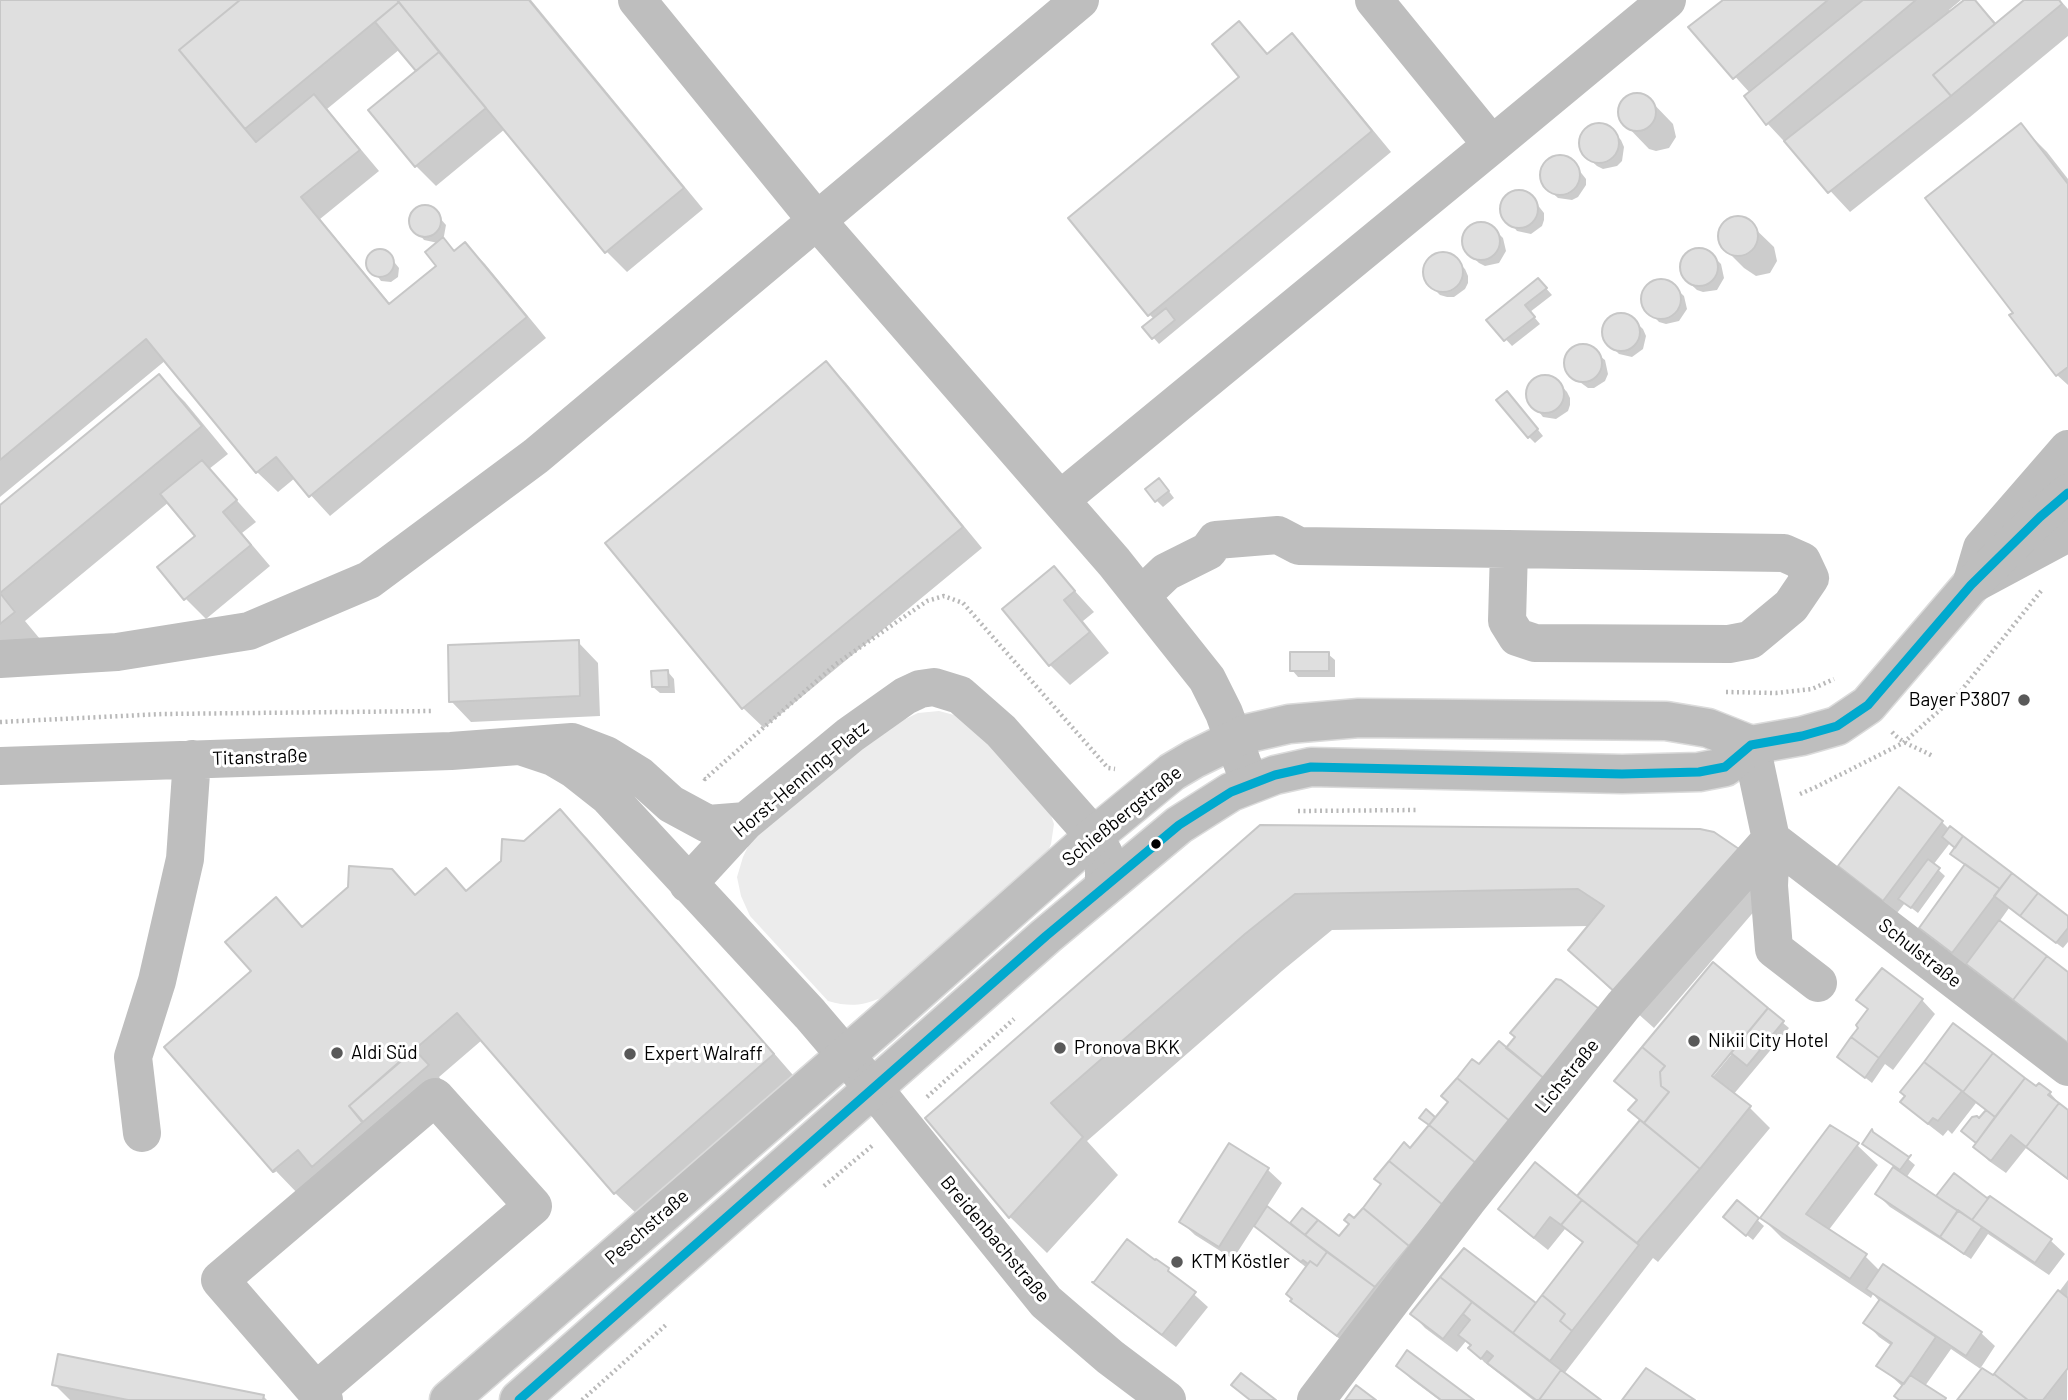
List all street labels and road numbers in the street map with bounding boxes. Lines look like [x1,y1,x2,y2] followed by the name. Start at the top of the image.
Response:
[729,716,873,842] street label: Horst-Henning-Platz
[212,744,308,770] street label: Titanstraße
[1058,761,1186,871] street label: Schießbergstraße
[1874,914,1966,992] street label: Schulstraße
[1530,1034,1604,1118] street label: Lichstraße
[935,1171,1055,1307] street label: Breidenbachstraße
[600,1184,694,1270] street label: Peschstraße

